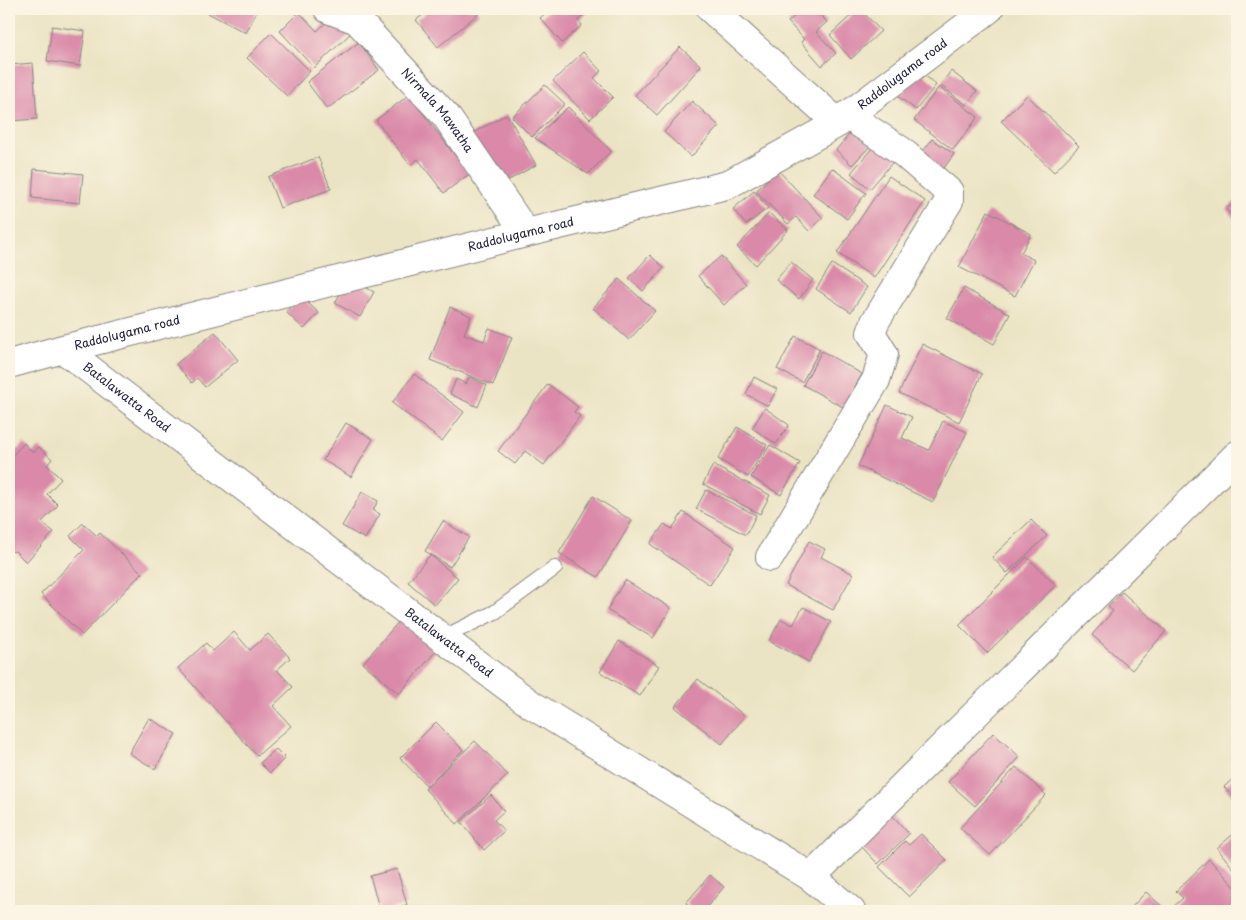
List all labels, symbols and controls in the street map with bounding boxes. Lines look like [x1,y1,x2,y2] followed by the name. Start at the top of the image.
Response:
[853,34,951,113] street label: Raddolugama road
[398,63,479,156] street label: Nirmala Mawatha
[466,212,576,255] street label: Raddolugama road
[72,310,182,354] street label: Raddolugama road
[80,357,175,436] street label: Batalawatta Road
[402,603,497,681] street label: Batalawatta Road

